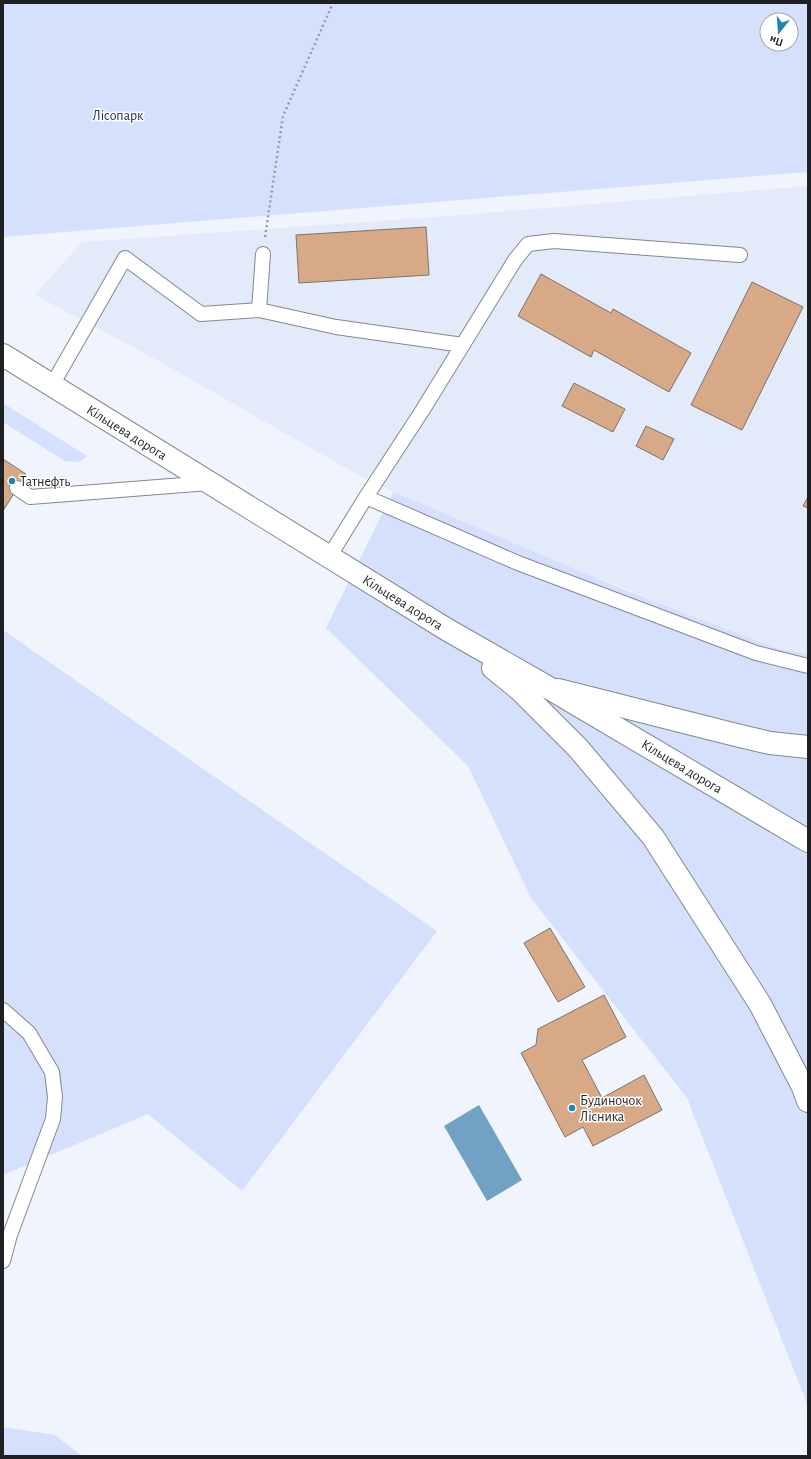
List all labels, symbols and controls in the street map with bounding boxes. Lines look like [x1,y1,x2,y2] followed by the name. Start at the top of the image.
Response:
[759,12,799,52] north arrow
[768,34,784,48] text: Пн
[93,109,144,123] park label: Лісопарк
[84,403,170,463] street label: Кільцева дорога
[20,475,70,489] place label: Татнефть
[7,476,17,486] marker: Татнефть
[360,573,446,633] street label: Кільцева дорога
[639,737,725,797] street label: Кільцева дорога
[580,1094,642,1124] place label: Будиночок Лісника
[567,1103,577,1113] marker: Будиночок Лісника

